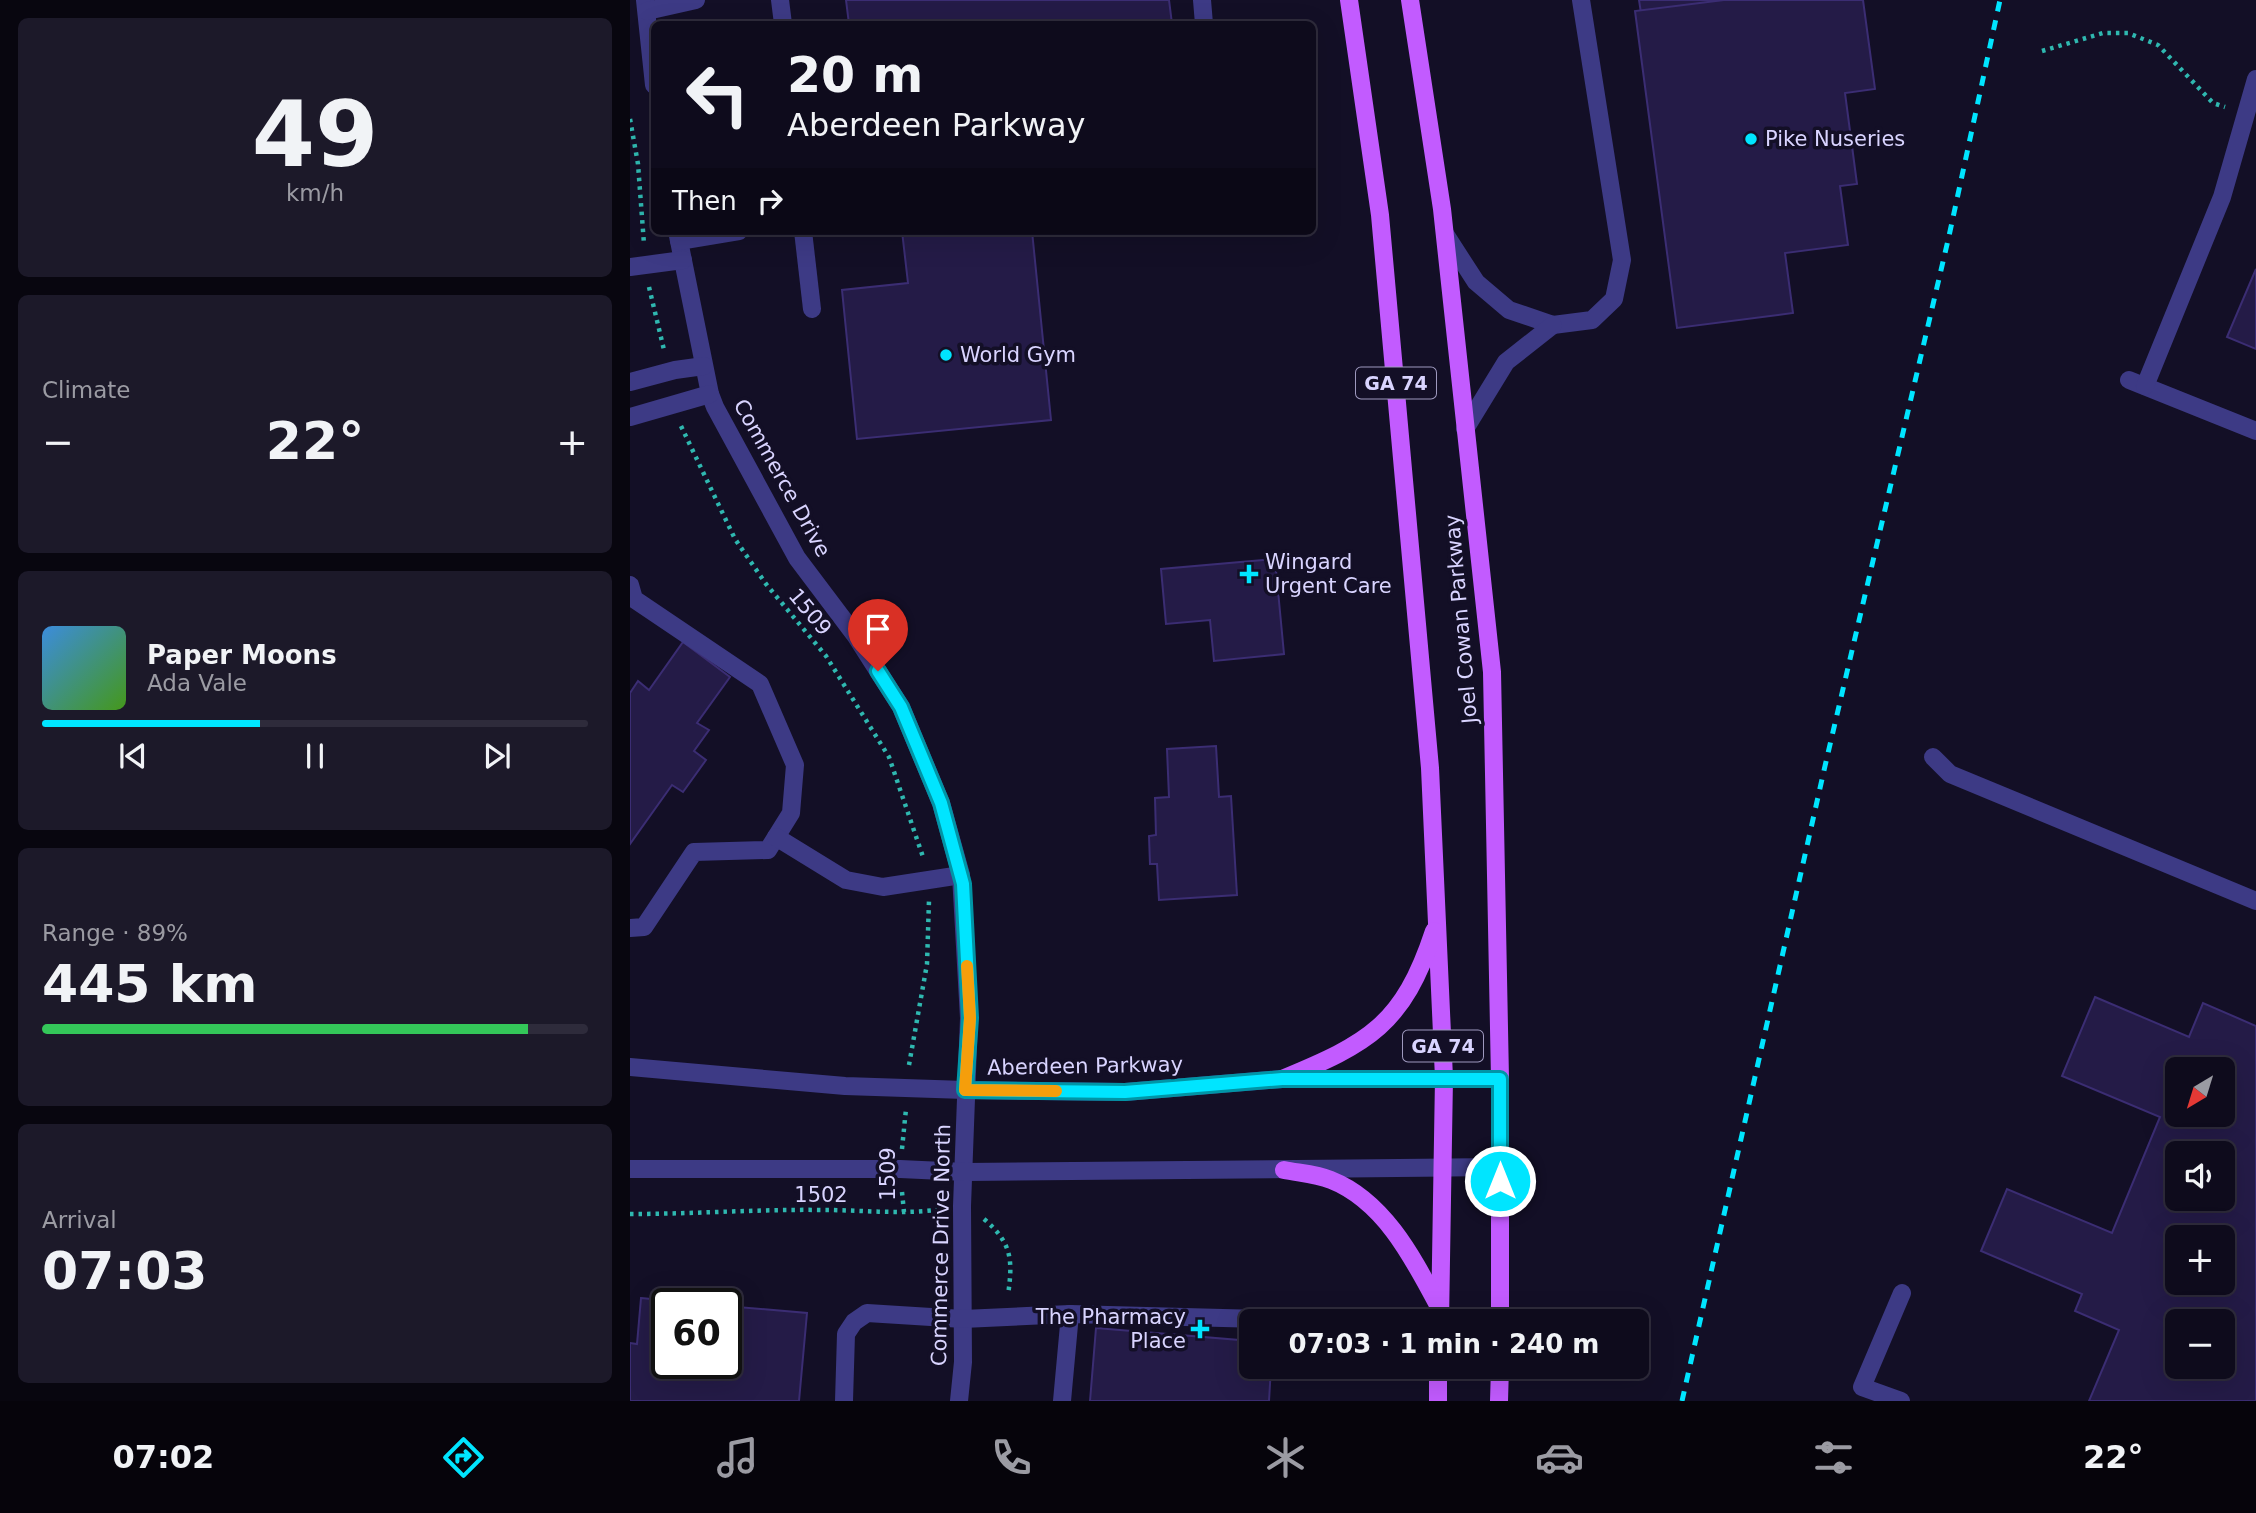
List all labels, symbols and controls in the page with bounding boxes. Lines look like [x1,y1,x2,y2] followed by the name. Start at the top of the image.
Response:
[787,47,923,104] text: 20 m
[672,49,763,140] icon: left
[252,82,378,187] text: 49
[787,106,1086,144] text: Aberdeen Parkway
[1765,127,1905,151] place label: Pike Nuseries
[1743,131,1759,147] marker: Pike Nuseries
[286,180,344,206] text: km/h
[751,182,789,220] icon: right
[672,186,737,216] text: Then
[960,343,1076,367] place label: World Gym
[938,347,954,363] marker: World Gym
[1356,368,1436,398] road number: GA 74
[42,377,131,403] text: Climate
[729,395,835,561] street label: Commerce Drive
[266,411,364,471] text: 22°
[42,420,74,464] text: −
[556,420,588,464] text: +
[1440,513,1482,727] street label: Joel Cowan Parkway
[1265,550,1392,598] place label: Wingard Urgent Care
[1239,564,1259,584] marker: Wingard Urgent Care
[784,584,836,640] street label: 1509
[848,599,908,671] pin
[859,610,897,648] icon: arrive
[147,640,337,670] text: Paper Moons
[147,670,247,696] text: Ada Vale
[114,737,152,775] icon: previous
[296,737,334,775] icon: pause
[478,737,516,775] icon: next
[42,920,188,946] text: Range · 89%
[42,954,257,1014] text: 445 km
[1403,1030,1483,1062] road number: GA 74
[987,1052,1183,1080] street label: Aberdeen Parkway
[2165,1057,2235,1127] north arrow
[2165,1057,2235,1379] map controls
[927,1124,955,1366] street label: Commerce Drive North
[2165,1141,2235,1211] button: sound
[1463,1144,1537,1218] position arrow
[876,1147,900,1201] street label: 1509
[794,1183,848,1207] street label: 1502
[42,1207,117,1233] text: Arrival
[2165,1225,2235,1295] button: +
[42,1241,208,1301] text: 07:03
[651,1288,742,1379] speed limit sign: 60
[1035,1305,1186,1353] place label: The Pharmacy Place
[2165,1309,2235,1379] button: −
[1192,1321,1208,1337] marker: The Pharmacy Place
[1289,1329,1599,1359] text: 07:03 · 1 min · 240 m
[439,1433,488,1482] icon: directions
[713,1433,762,1482] icon: music
[987,1433,1036,1482] icon: phone
[1261,1433,1310,1482] icon: climate
[1535,1433,1584,1482] icon: car
[1809,1433,1858,1482] icon: filters
[112,1438,214,1476] text: 07:02
[2083,1438,2143,1476] text: 22°

